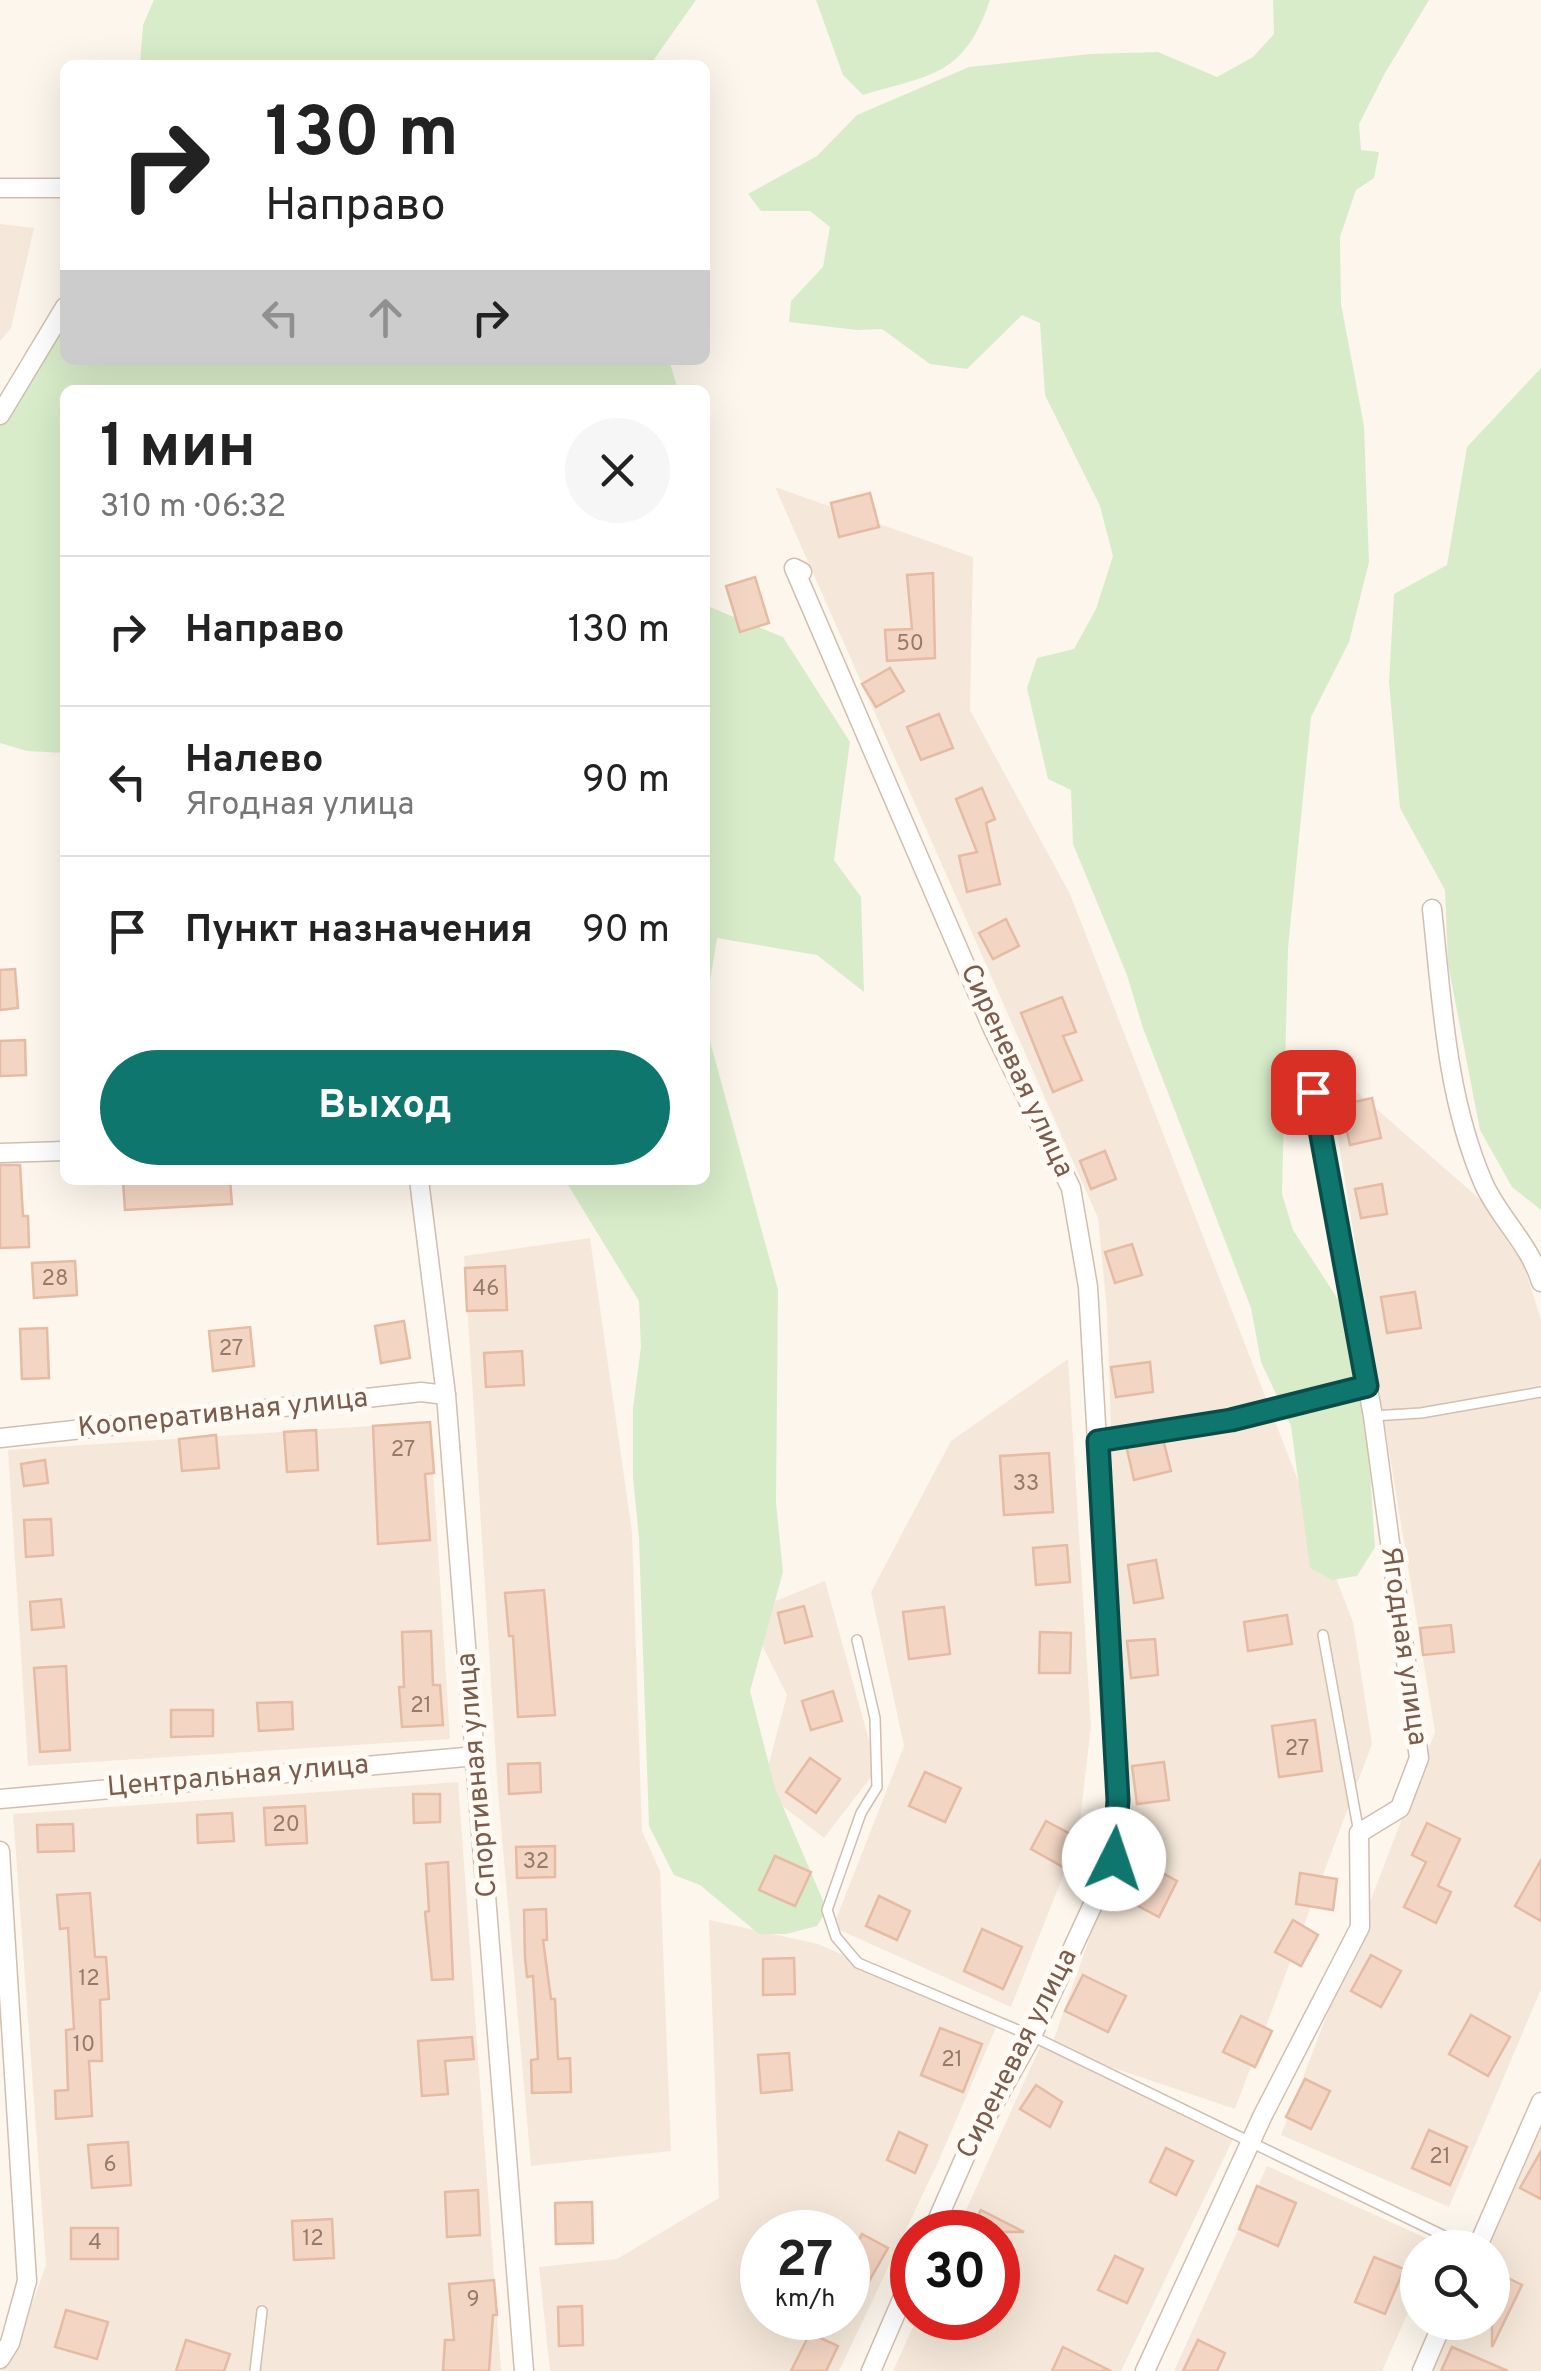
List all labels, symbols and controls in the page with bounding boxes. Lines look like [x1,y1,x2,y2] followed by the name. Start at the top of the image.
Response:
[265,92,459,181] text: 130 m
[100,100,230,230] icon: right
[265,179,446,236] text: Направо
[253,290,308,345] icon: left
[358,290,413,345] icon: ahead
[463,290,518,345] icon: right
[100,412,256,488] text: 1 мин
[565,418,670,523] button: close
[100,488,286,528] text: 310 m · 06:32
[100,604,155,659] icon: right
[185,607,345,656] text: Направо
[568,607,670,656] text: 130 m
[896,631,924,658] house number: 50
[185,737,324,786] text: Налево
[100,754,155,809] icon: left
[582,757,670,806] text: 90 m
[185,786,414,826] text: Ягодная улица
[100,904,155,959] icon: arrive
[185,907,533,956] text: Пункт назначения
[582,907,670,956] text: 90 m
[951,959,1081,1183] street label: Сиреневая улица
[100,1050,670,1165] button: Выход
[1271,1050,1356,1135] pin
[1286,1065,1341,1120] icon: arrive
[42,1266,68,1293] house number: 28
[473,1276,499,1303] house number: 46
[219,1336,243,1363] house number: 27
[76,1381,370,1447] street label: Кооперативная улица
[391,1437,415,1464] house number: 27
[1013,1471,1039,1498] house number: 33
[1371,1544,1435,1748] street label: Ягодная улица
[449,1651,507,1899] street label: Спортивная улица
[410,1693,432,1720] house number: 21
[1285,1736,1309,1763] house number: 27
[106,1748,370,1806] street label: Центральная улица
[1062,1807,1166,1911] position arrow
[272,1812,300,1839] house number: 20
[523,1849,549,1876] house number: 32
[949,1943,1087,2165] street label: Сиреневая улица
[78,1966,100,1993] house number: 12
[73,2032,95,2059] house number: 10
[941,2047,963,2074] house number: 21
[1429,2144,1451,2171] house number: 21
[103,2152,117,2179] house number: 6
[890,2210,1020,2340] speed limit sign: 30
[302,2226,324,2253] house number: 12
[88,2230,102,2257] house number: 4
[1400,2230,1510,2340] map controls
[1400,2230,1510,2340] button: search
[777,2231,833,2294] text: 27
[775,2284,835,2316] text: km/h
[466,2287,480,2314] house number: 9

